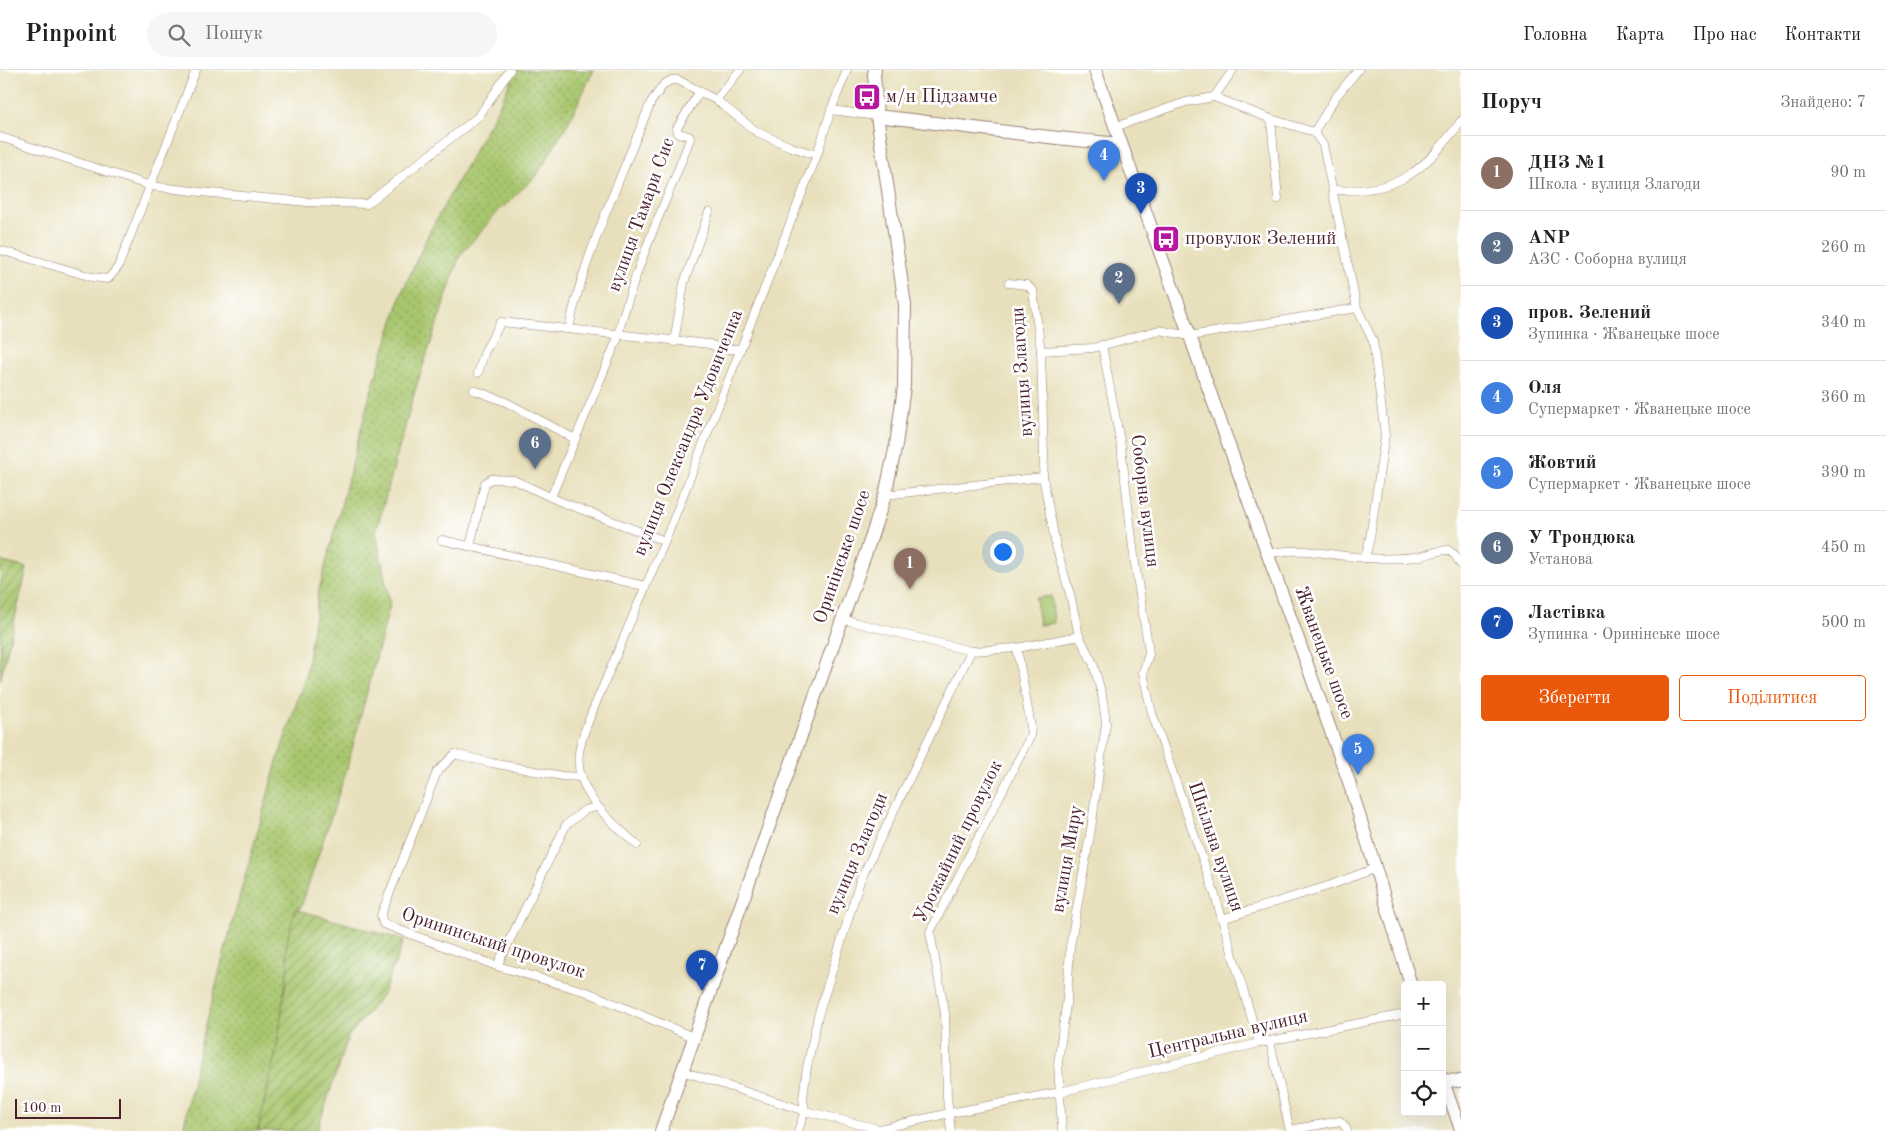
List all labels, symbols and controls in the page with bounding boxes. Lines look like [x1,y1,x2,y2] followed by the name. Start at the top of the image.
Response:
[147,12,497,57] search box
[165,21,193,49] icon: search
[25,23,117,47] text: Pinpoint
[205,25,263,44] text: Пошук
[1523,26,1588,44] text: Головна
[1616,26,1664,44] text: Карта
[1692,26,1757,44] text: Про нас
[1785,26,1861,44] text: Контакти
[852,82,882,112] bus stop icon: м/н Підзамче
[886,88,997,107] place label: м/н Підзамче
[1481,92,1542,113] text: Поруч
[1781,95,1866,111] text: Знайдено: 7
[605,135,679,295] street label: вулиця Тамари Сис
[1088,140,1120,181] pin: 4
[1528,154,1606,173] text: ДНЗ №1
[1492,165,1502,181] text: 1
[1830,165,1866,181] text: 90 m
[1125,173,1157,214] pin: 3
[1528,177,1701,193] text: Школа · вулиця Злагоди
[1151,224,1181,254] bus stop icon: провулок Зелений
[1528,229,1570,248] text: ANP
[1185,230,1336,249] place label: провулок Зелений
[1492,240,1502,256] text: 2
[1821,240,1866,256] text: 260 m
[1528,252,1687,268] text: АЗС · Соборна вулиця
[1103,263,1135,304] pin: 2
[1528,304,1651,323] text: пров. Зелений
[1009,306,1037,438] street label: вулиця Злагоди
[631,307,747,559] street label: вулиця Олександра Удовиченка
[1492,315,1502,331] text: 3
[1821,315,1866,331] text: 340 m
[1528,327,1720,343] text: Зупинка · Жванецьке шосе
[1528,379,1562,398] text: Оля
[1492,390,1502,406] text: 4
[1821,390,1866,406] text: 360 m
[1528,402,1751,418] text: Супермаркет · Жванецьке шосе
[519,428,551,469] pin: 6
[1126,433,1162,569] street label: Соборна вулиця
[1528,454,1597,473] text: Жовтий
[1492,465,1502,481] text: 5
[1821,465,1866,481] text: 390 m
[1528,477,1751,493] text: Супермаркет · Жванецьке шосе
[811,488,875,626] street label: Оринінське шосе
[1528,529,1635,548] text: У Трондюка
[990,539,1016,565] your location
[1492,540,1502,556] text: 6
[1821,540,1866,556] text: 450 m
[894,548,926,589] pin: 1
[1528,552,1593,568] text: Установа
[1290,584,1356,722] street label: Жванецьке шосе
[1528,604,1605,623] text: Ластівка
[1492,615,1502,631] text: 7
[1821,615,1866,631] text: 500 m
[1528,627,1720,643] text: Зупинка · Оринінське шосе
[1481,675,1669,721] button: Зберегти
[1679,675,1866,721] button: Поділитися
[1342,734,1374,775] pin: 5
[911,757,1007,926] street label: Урожайний провулок
[1184,779,1246,915] street label: Шкільна вулиця
[824,790,892,918] street label: вулиця Злагоди
[1049,804,1087,914] street label: вулиця Миру
[399,905,588,983] street label: Орининський провулок
[686,950,718,991] pin: 7
[1401,981,1446,1116] map controls
[1401,981,1446,1026] button: +
[1146,1007,1310,1063] street label: Центральна вулиця
[1401,1026,1446,1071] button: −
[1401,1071,1446,1116] button: locate
[15,1096,121,1119] scale bar
[22,1101,61,1115] text: 100 m

